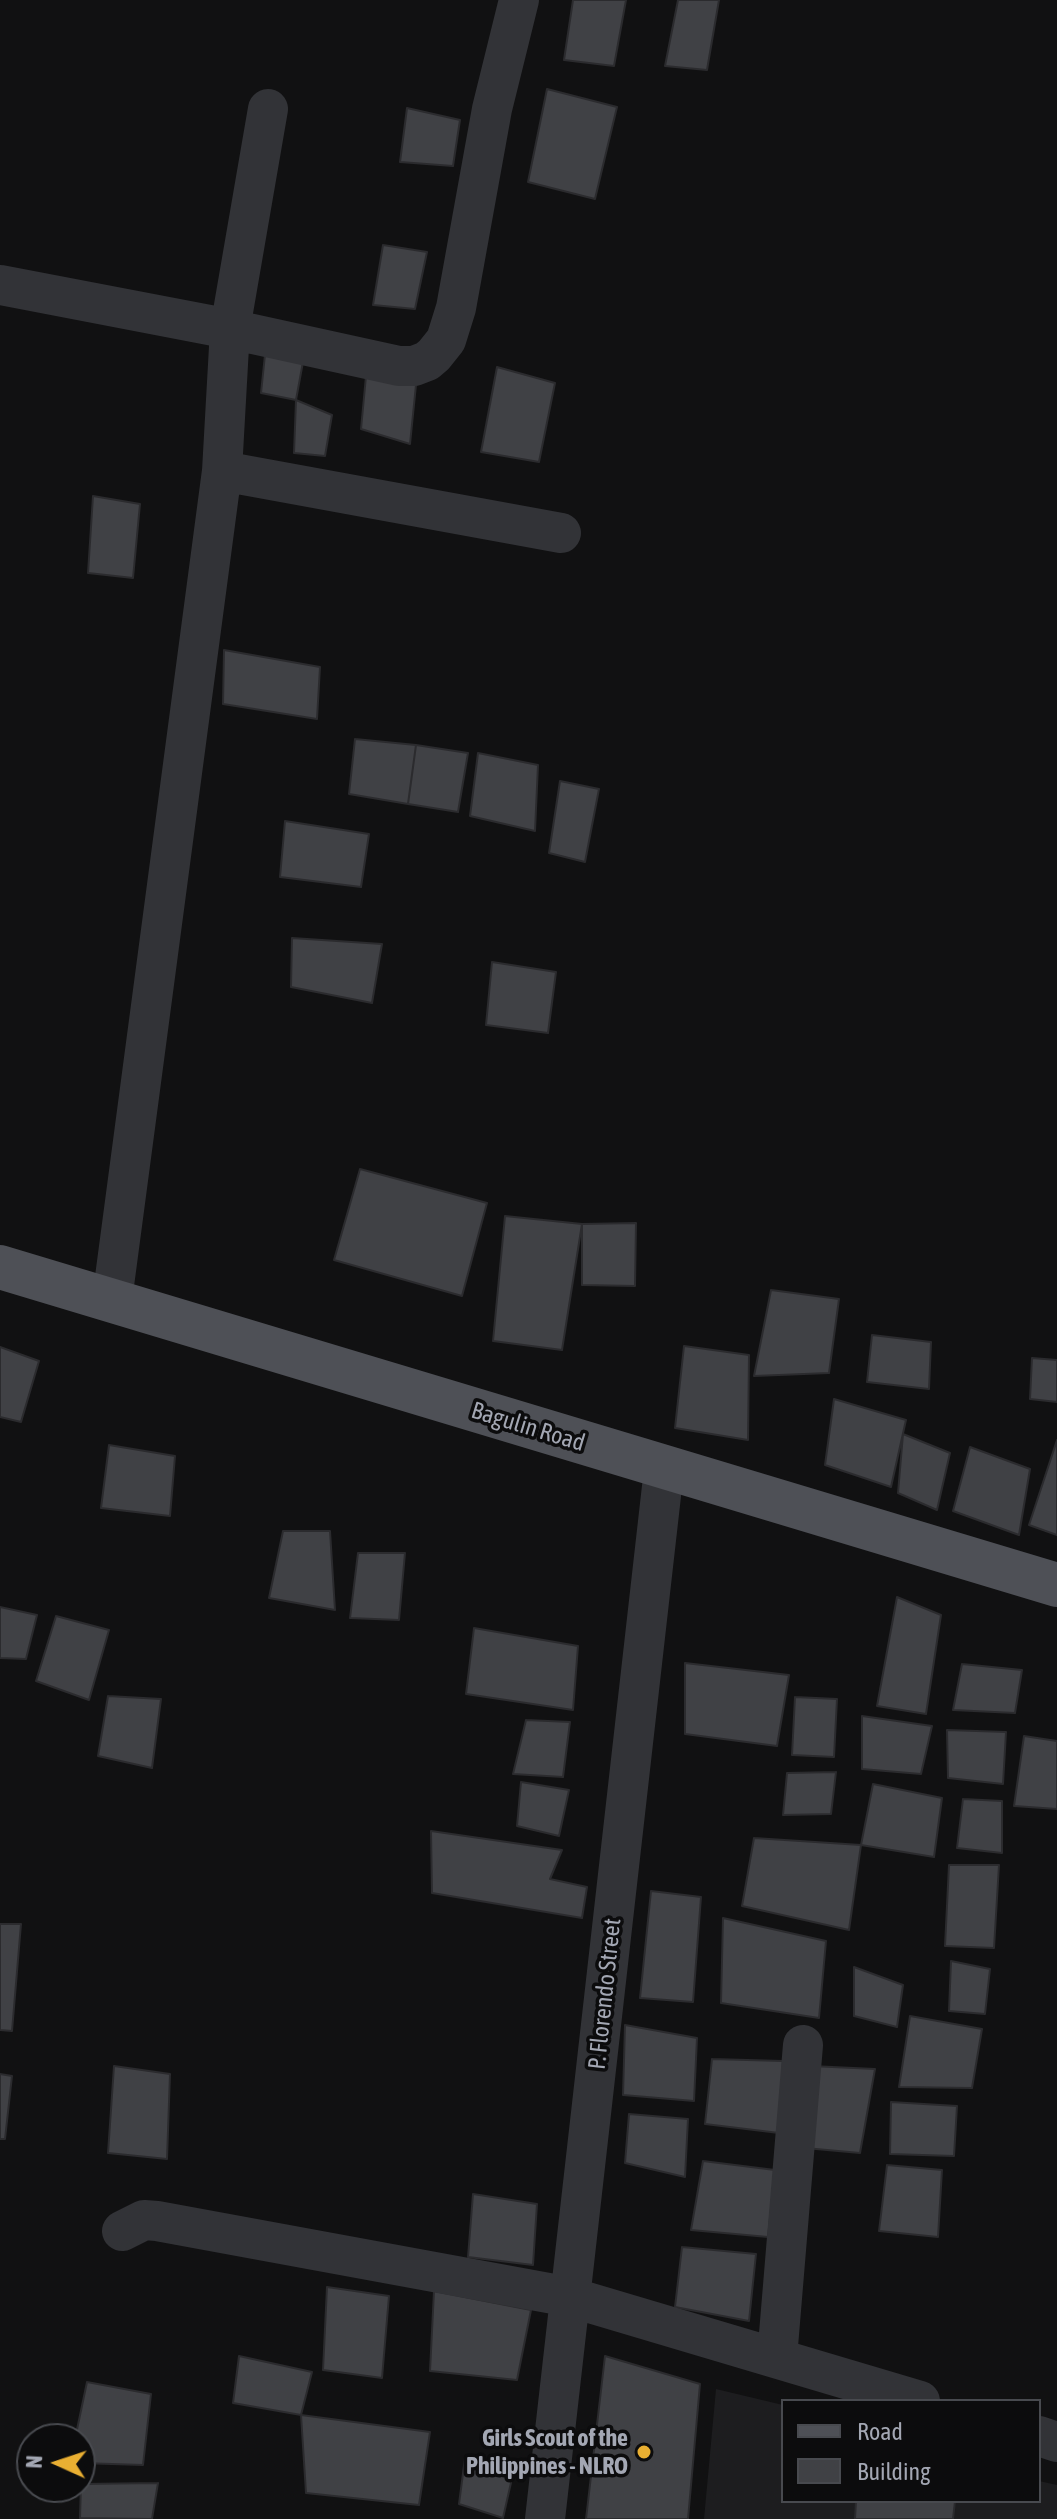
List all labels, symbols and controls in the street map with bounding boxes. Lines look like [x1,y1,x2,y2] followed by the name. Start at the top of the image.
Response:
[468,1396,588,1458] street label: Bagulin Road
[583,1917,627,2071] street label: P. Florendo Street
[781,2399,1041,2503] legend
[857,2418,903,2445] text: Road
[16,2423,96,2503] north arrow
[466,2424,628,2480] place label: Girls Scout of the Philippines - NLRO
[635,2443,653,2461] marker: Girls Scout of the Philippines - NLRO
[21,2455,47,2469] text: N
[857,2458,930,2485] text: Building

